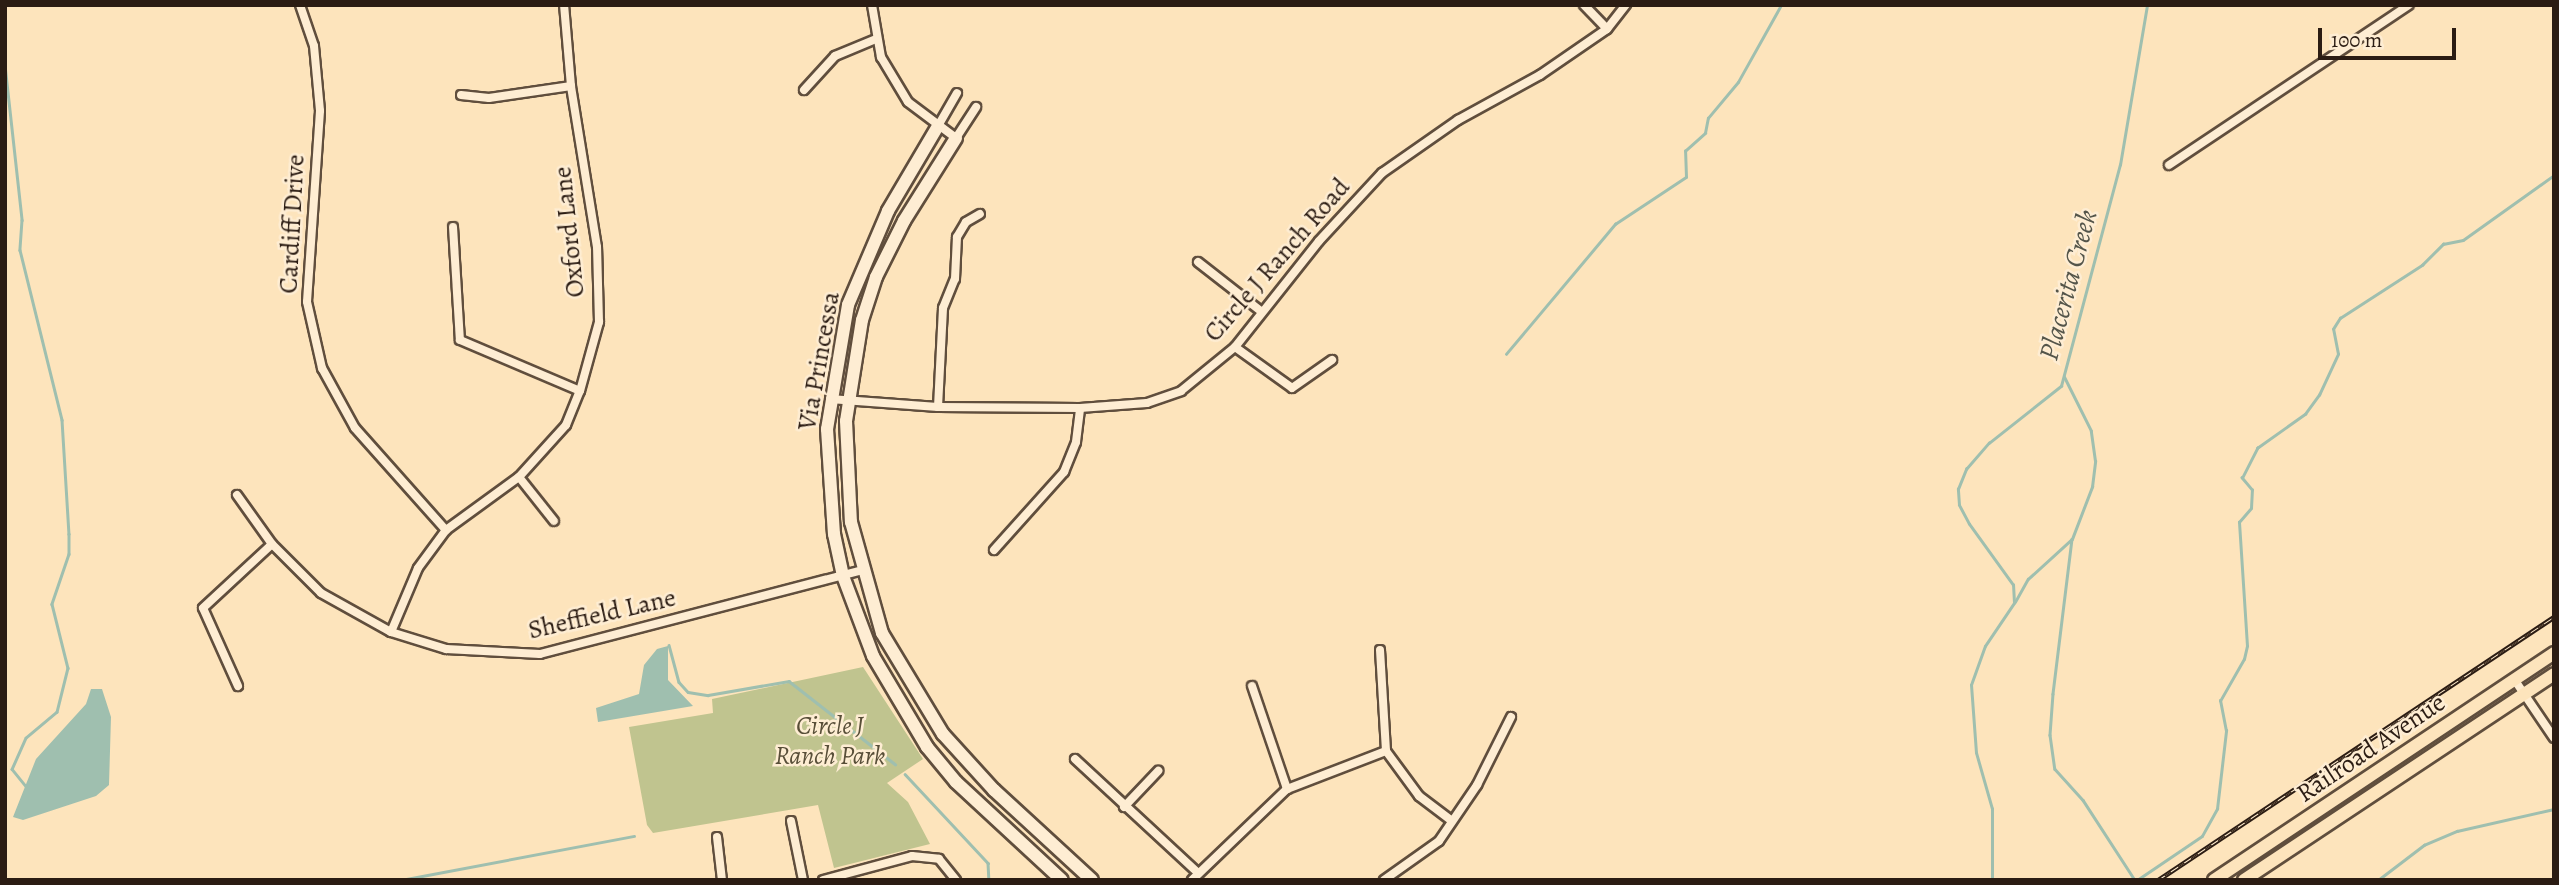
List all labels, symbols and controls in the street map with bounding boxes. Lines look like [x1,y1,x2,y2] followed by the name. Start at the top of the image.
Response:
[2321,14,2459,58] scale bar
[2331,26,2382,54] text: 100 m
[273,154,311,294] street label: Cardiff Drive
[547,165,591,299] street label: Oxford Lane
[1197,172,1357,348] street label: Circle J Ranch Road
[2032,206,2104,364] water label: Placerita Creek
[791,289,847,433] street label: Via Princessa
[525,582,679,646] street label: Sheffield Lane
[2291,687,2451,809] street label: Railroad Avenue
[775,710,885,772] park label: Circle J Ranch Park

